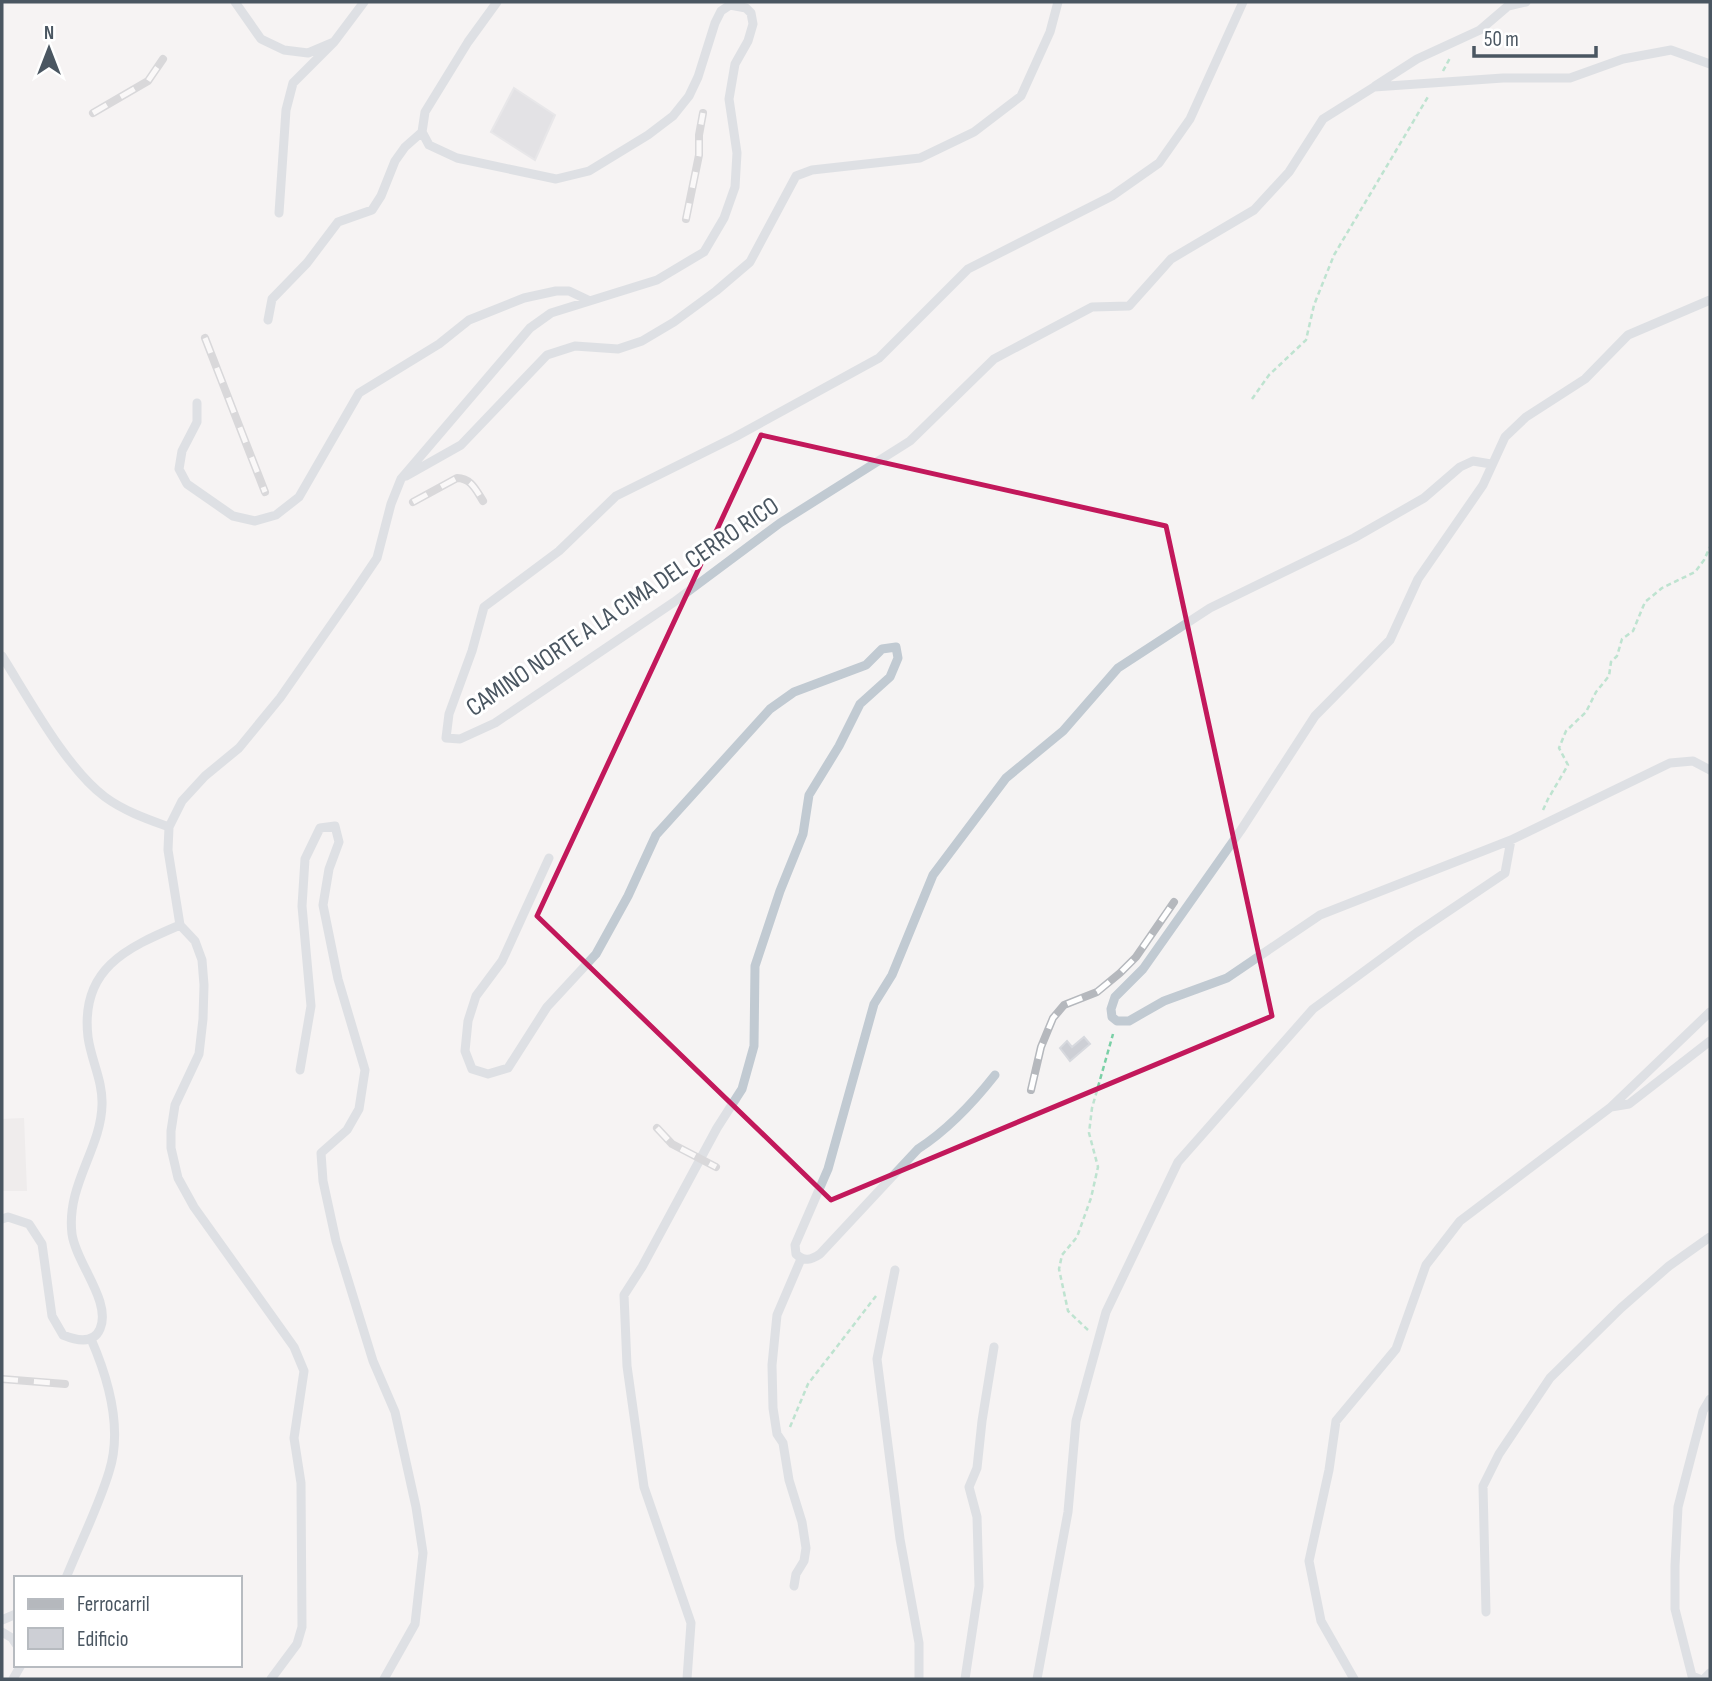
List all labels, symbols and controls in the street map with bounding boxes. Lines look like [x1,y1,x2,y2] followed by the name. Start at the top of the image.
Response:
[14,14,84,84] north arrow
[1474,14,1596,58] scale bar
[44,22,54,45] text: N
[1484,27,1519,52] text: 50 m
[461,491,785,724] street label: CAMINO NORTE A LA CIMA DEL CERRO RICO
[14,1576,242,1667] legend
[77,1592,150,1617] text: Ferrocarril
[77,1627,128,1652] text: Edificio

